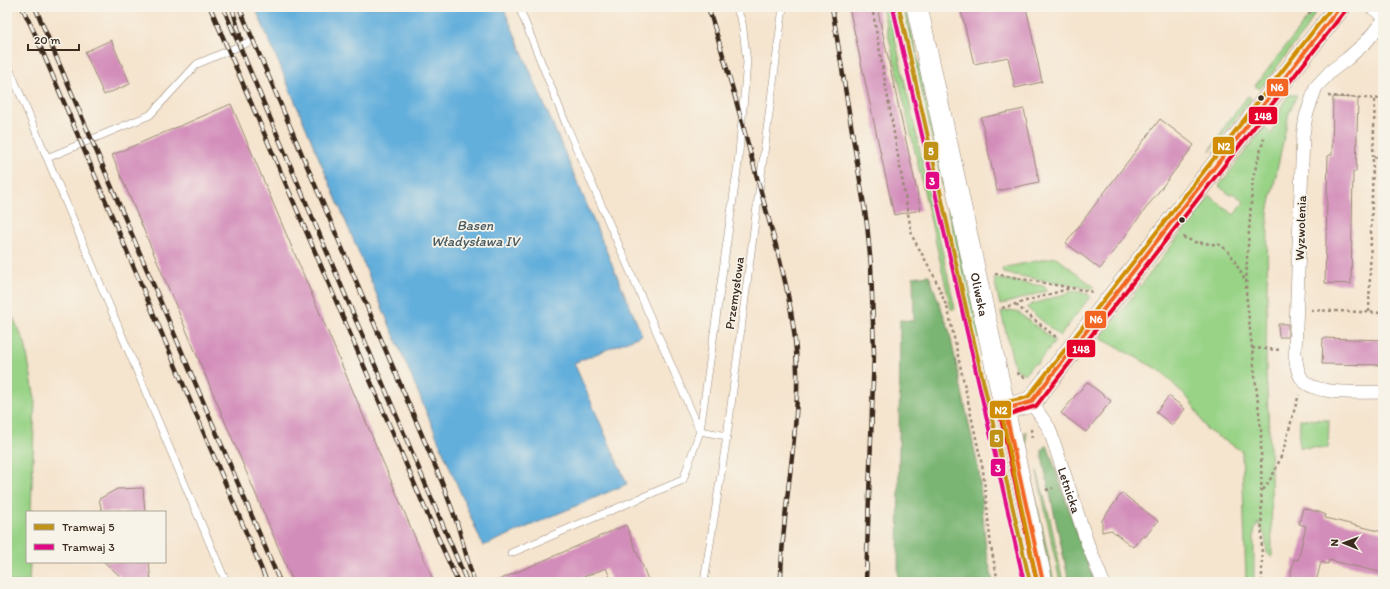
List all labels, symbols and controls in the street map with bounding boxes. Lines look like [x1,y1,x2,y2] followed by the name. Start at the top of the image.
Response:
[28,26,79,52] scale bar
[34,33,61,47] text: 20 m
[1266,78,1289,97] line badge: N6
[1270,81,1284,94] text: N6
[1256,93,1266,103] unlabelled marker
[1248,106,1278,125] line badge: 148
[1254,110,1272,123] text: 148
[1212,136,1235,155] line badge: N2
[1217,140,1231,153] text: N2
[923,141,939,161] line badge: 5
[928,145,934,158] text: 5
[925,171,940,190] line badge: 3
[929,175,935,188] text: 3
[1292,195,1309,261] street label: Wyzwolenia
[1177,215,1187,225] unlabelled marker
[431,217,522,250] water label: Basen Władysława IV
[722,255,747,330] street label: Przemysłowa
[967,271,992,318] street label: Oliwska
[1084,310,1107,329] line badge: N6
[1089,313,1103,326] text: N6
[1066,339,1096,358] line badge: 148
[1072,343,1090,356] text: 148
[989,400,1012,419] line badge: N2
[994,404,1008,417] text: N2
[989,429,1004,448] line badge: 5
[994,432,1000,445] text: 5
[990,458,1006,477] line badge: 3
[995,462,1001,475] text: 3
[1055,465,1084,515] street label: Letnicka
[26,511,166,563] legend
[62,520,115,534] text: Tramwaj 5
[1324,523,1364,563] north arrow
[1328,539,1341,547] text: N
[62,540,115,554] text: Tramwaj 3

